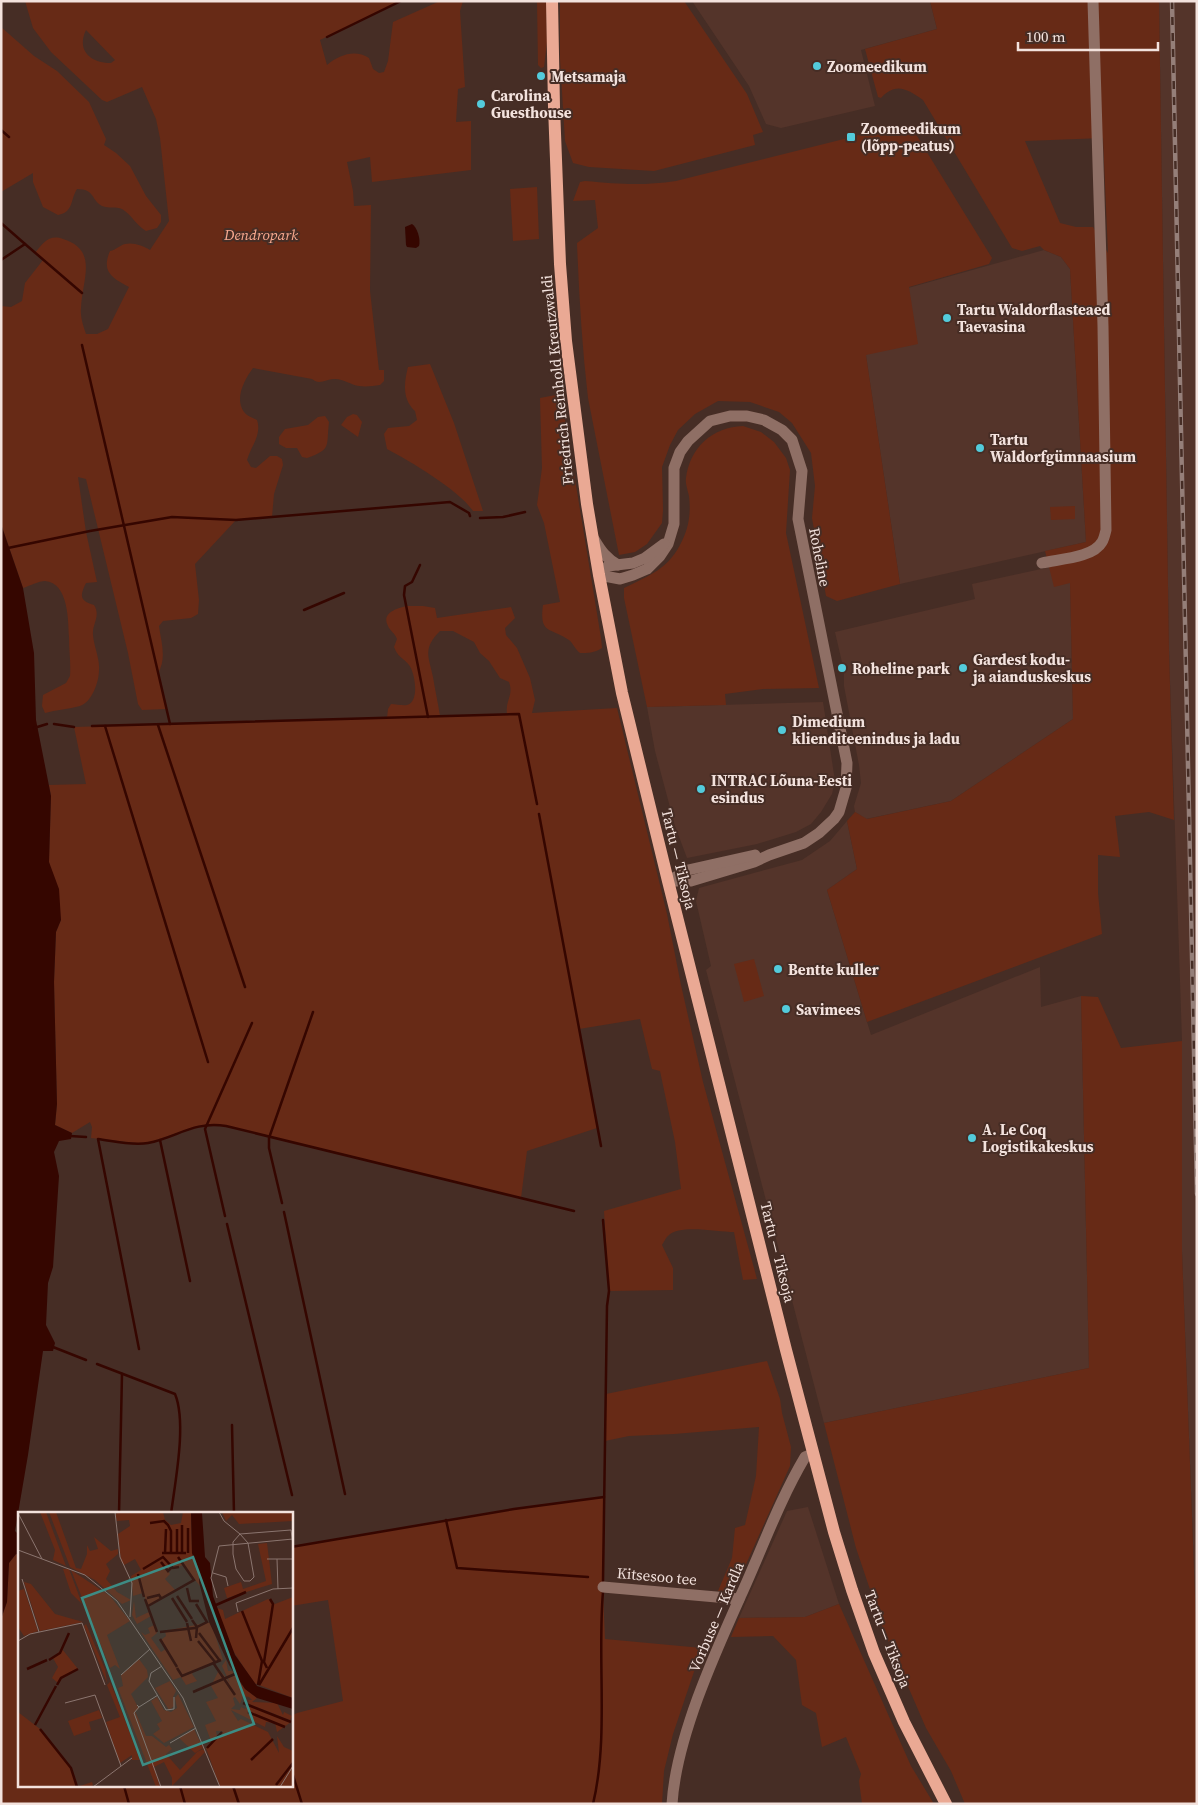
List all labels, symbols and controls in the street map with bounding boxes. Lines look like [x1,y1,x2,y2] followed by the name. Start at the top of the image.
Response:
[1018,20,1158,52] scale bar
[1026,26,1066,47] text: 100 m
[827,56,927,77] place label: Zoomeedikum
[811,60,823,72] marker: Zoomeedikum
[551,66,627,87] place label: Metsamaja
[535,70,547,82] marker: Metsamaja
[491,85,572,123] place label: Carolina Guesthouse
[475,98,487,110] marker: Carolina Guesthouse
[861,118,961,156] place label: Zoomeedikum (lõpp-peatus)
[845,131,857,143] marker: Zoomeedikum (lõpp-peatus)
[223,224,299,245] park label: Dendropark
[536,274,578,486] street label: Friedrich Reinhold Kreutzwaldi
[957,299,1111,337] place label: Tartu Waldorflasteaed Taevasina
[941,312,953,324] marker: Tartu Waldorflasteaed Taevasina
[990,429,1137,467] place label: Tartu Waldorfgümnaasium
[974,442,986,454] marker: Tartu Waldorfgümnaasium
[804,526,836,589] street label: Roheline
[971,649,1091,687] place label: Gardest kodu- ja aianduskeskus
[852,658,950,679] place label: Roheline park
[836,662,848,674] marker: Roheline park
[957,662,969,674] marker: Gardest kodu- ja aianduskeskus
[792,711,960,749] place label: Dimedium klienditeenindus ja ladu
[776,724,788,736] marker: Dimedium klienditeenindus ja ladu
[711,770,852,808] place label: INTRAC Lõuna-Eesti esindus
[695,783,707,795] marker: INTRAC Lõuna-Eesti esindus
[656,806,702,912] street label: Tartu — Tiksoja
[788,959,879,980] place label: Bentte kuller
[772,963,784,975] marker: Bentte kuller
[796,999,861,1020] place label: Savimees
[780,1003,792,1015] marker: Savimees
[982,1119,1094,1157] place label: A. Le Coq Logistikakeskus
[966,1132,978,1144] marker: A. Le Coq Logistikakeskus
[755,1199,801,1305] street label: Tartu — Tiksoja
[18,1512,292,1788] inset map
[683,1558,749,1675] street label: Vorbuse — Kardla
[616,1562,698,1590] street label: Kitsesoo tee
[860,1587,916,1691] street label: Tartu — Tiksoja

